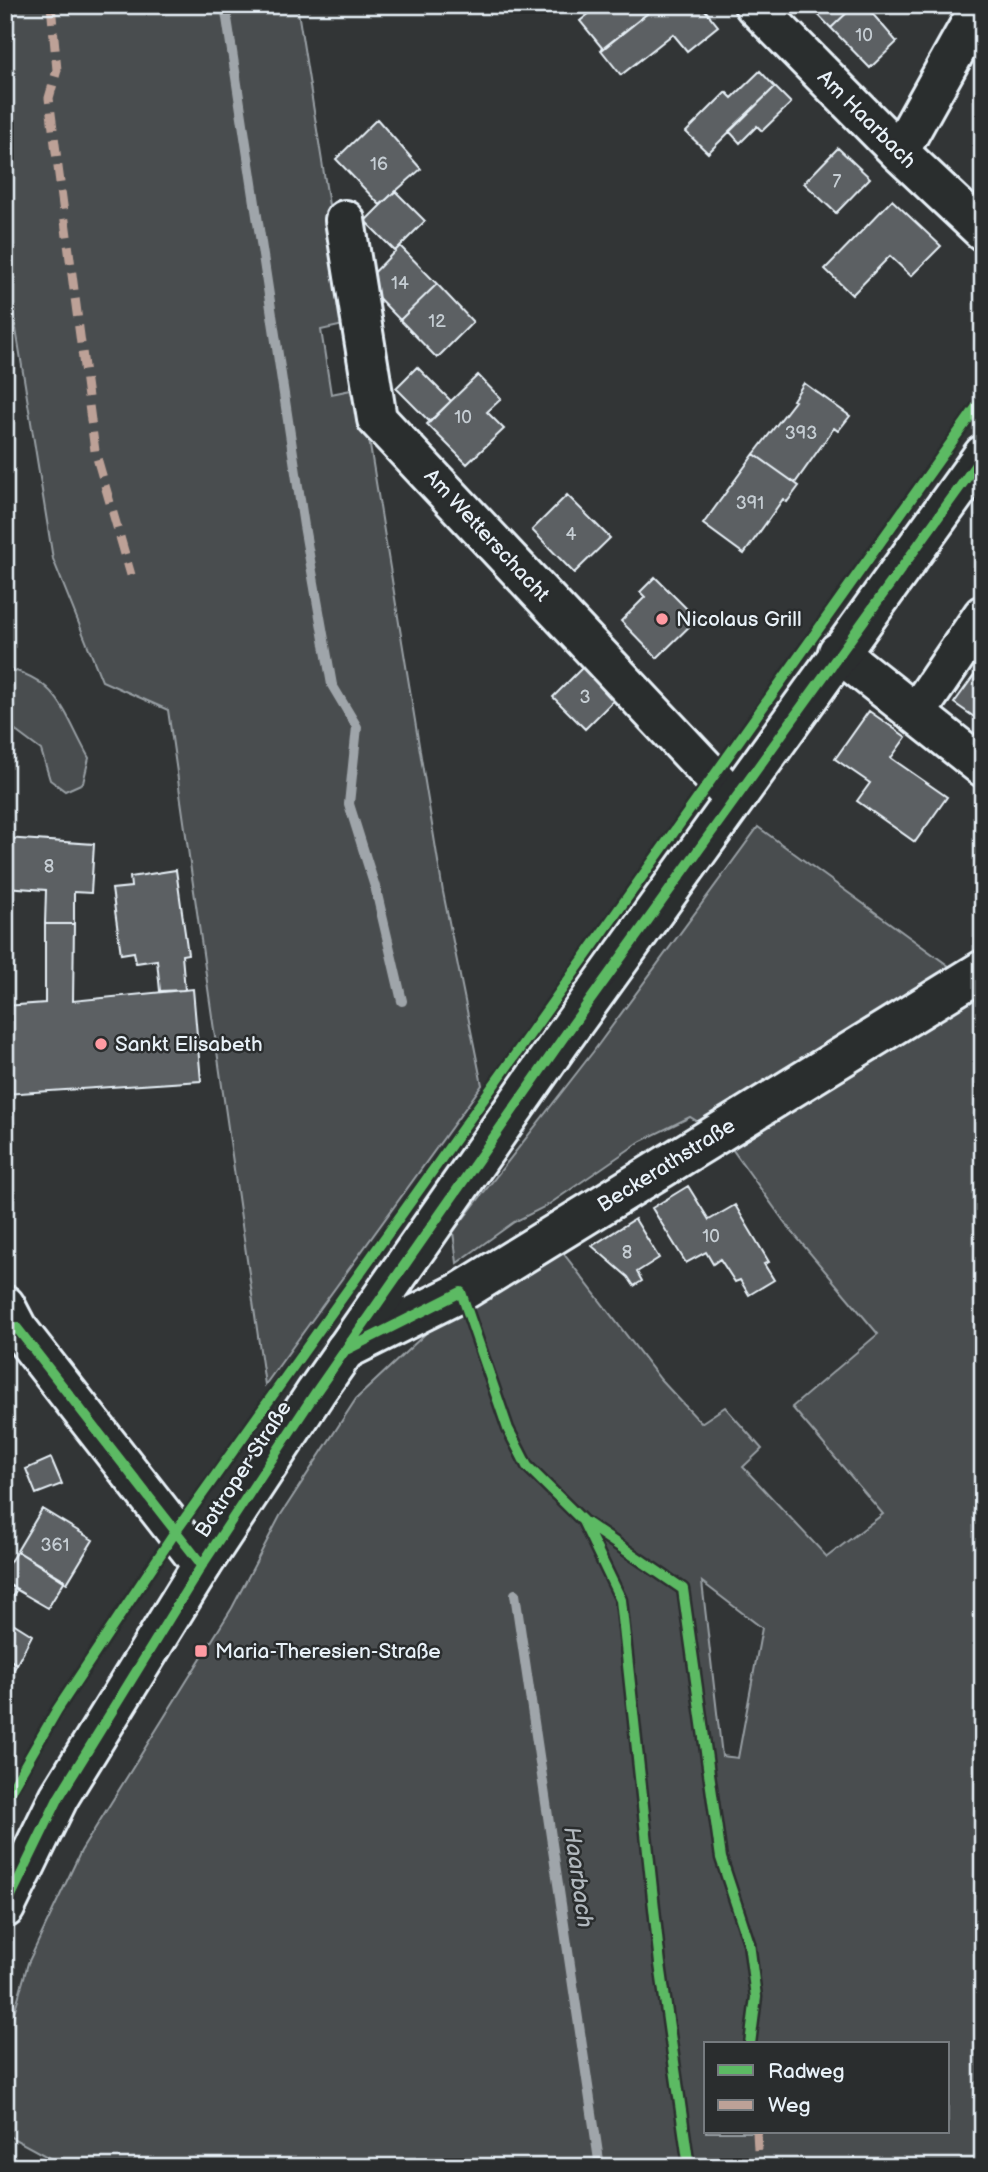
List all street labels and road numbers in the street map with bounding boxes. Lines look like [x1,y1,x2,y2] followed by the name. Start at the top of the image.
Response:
[812,65,921,174] street label: Am Haarbach
[419,464,555,607] street label: Am Wetterschacht
[593,1113,740,1218] street label: Beckerathstraße
[190,1396,297,1542] street label: Bottroper Straße

